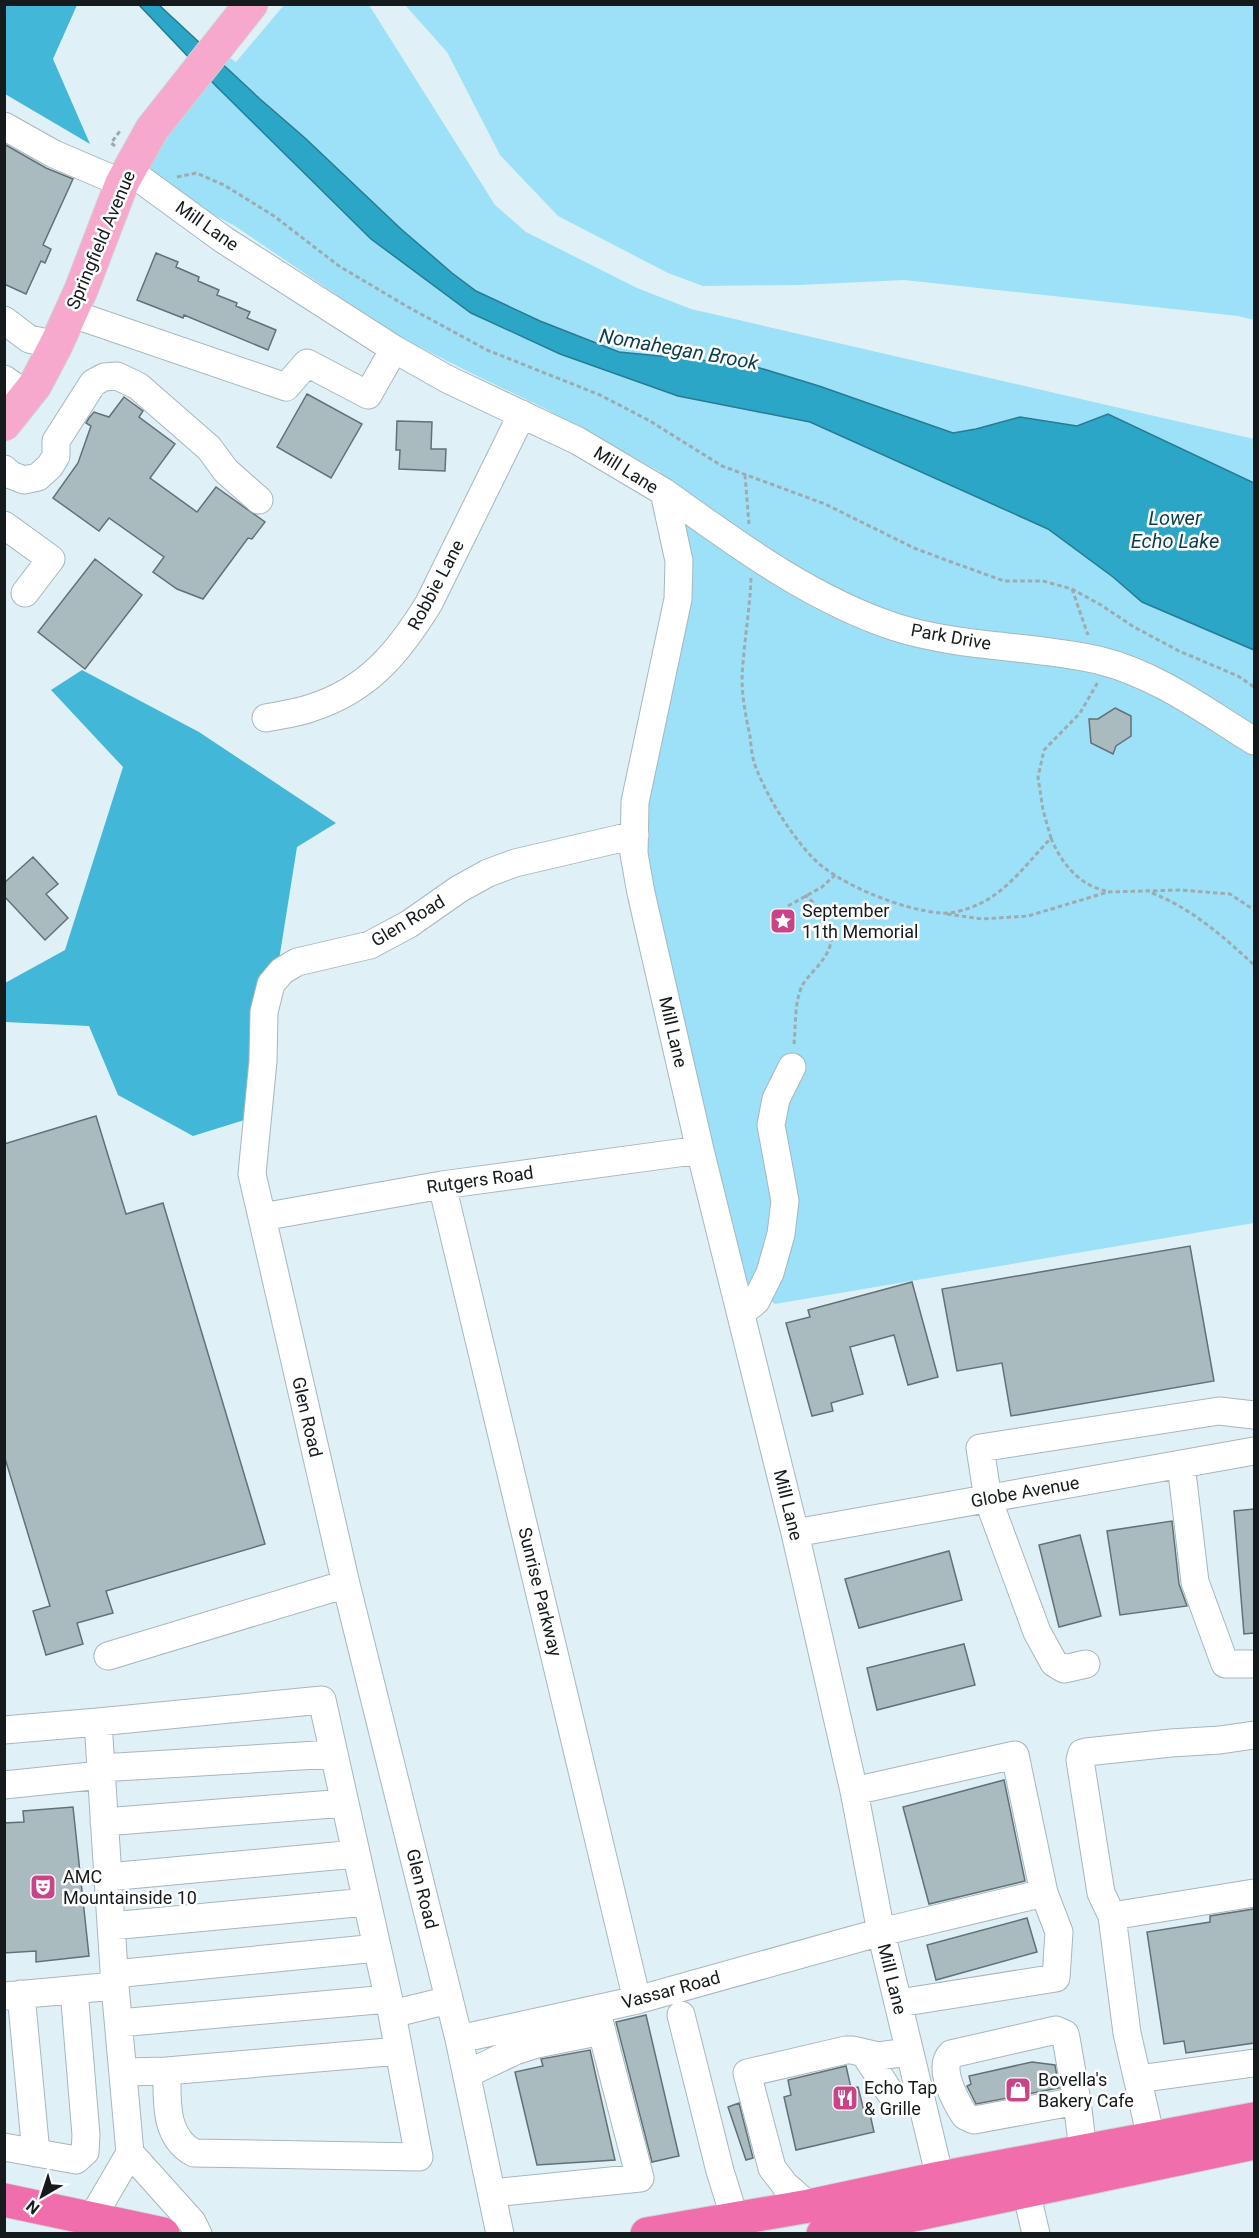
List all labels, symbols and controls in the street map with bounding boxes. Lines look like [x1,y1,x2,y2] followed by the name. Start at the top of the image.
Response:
[62,167,139,312] street label: Springfield Avenue
[172,196,243,255] street label: Mill Lane
[598,323,761,375] water label: Nomahegan Brook
[590,442,662,498] street label: Mill Lane
[1131,506,1219,553] water label: Lower Echo Lake
[403,536,468,633] street label: Robbie Lane
[909,619,993,654] street label: Park Drive
[367,890,448,951] street label: Glen Road
[802,900,918,942] place label: September 11th Memorial
[768,906,798,936] place icon: September 11th Memorial
[655,994,692,1069] street label: Mill Lane
[425,1162,535,1197] street label: Rutgers Road
[288,1375,327,1459] street label: Glen Road
[770,1467,807,1542] street label: Mill Lane
[969,1472,1081,1511] street label: Globe Avenue
[514,1525,567,1659] street label: Sunrise Parkway
[402,1847,443,1931] street label: Glen Road
[63,1866,197,1908] place label: AMC Mountainside 10
[28,1872,58,1902] theatre icon: AMC Mountainside 10
[874,1941,911,2016] street label: Mill Lane
[619,1966,722,2013] street label: Vassar Road
[1038,2069,1134,2111] place label: Bovella's Bakery Cafe
[1003,2075,1033,2105] shop icon: Bovella's Bakery Cafe
[864,2077,937,2119] place label: Echo Tap & Grille
[830,2083,860,2113] restaurant icon: Echo Tap & Grille
[12,2166,72,2226] north arrow
[23,2196,43,2218] text: N

